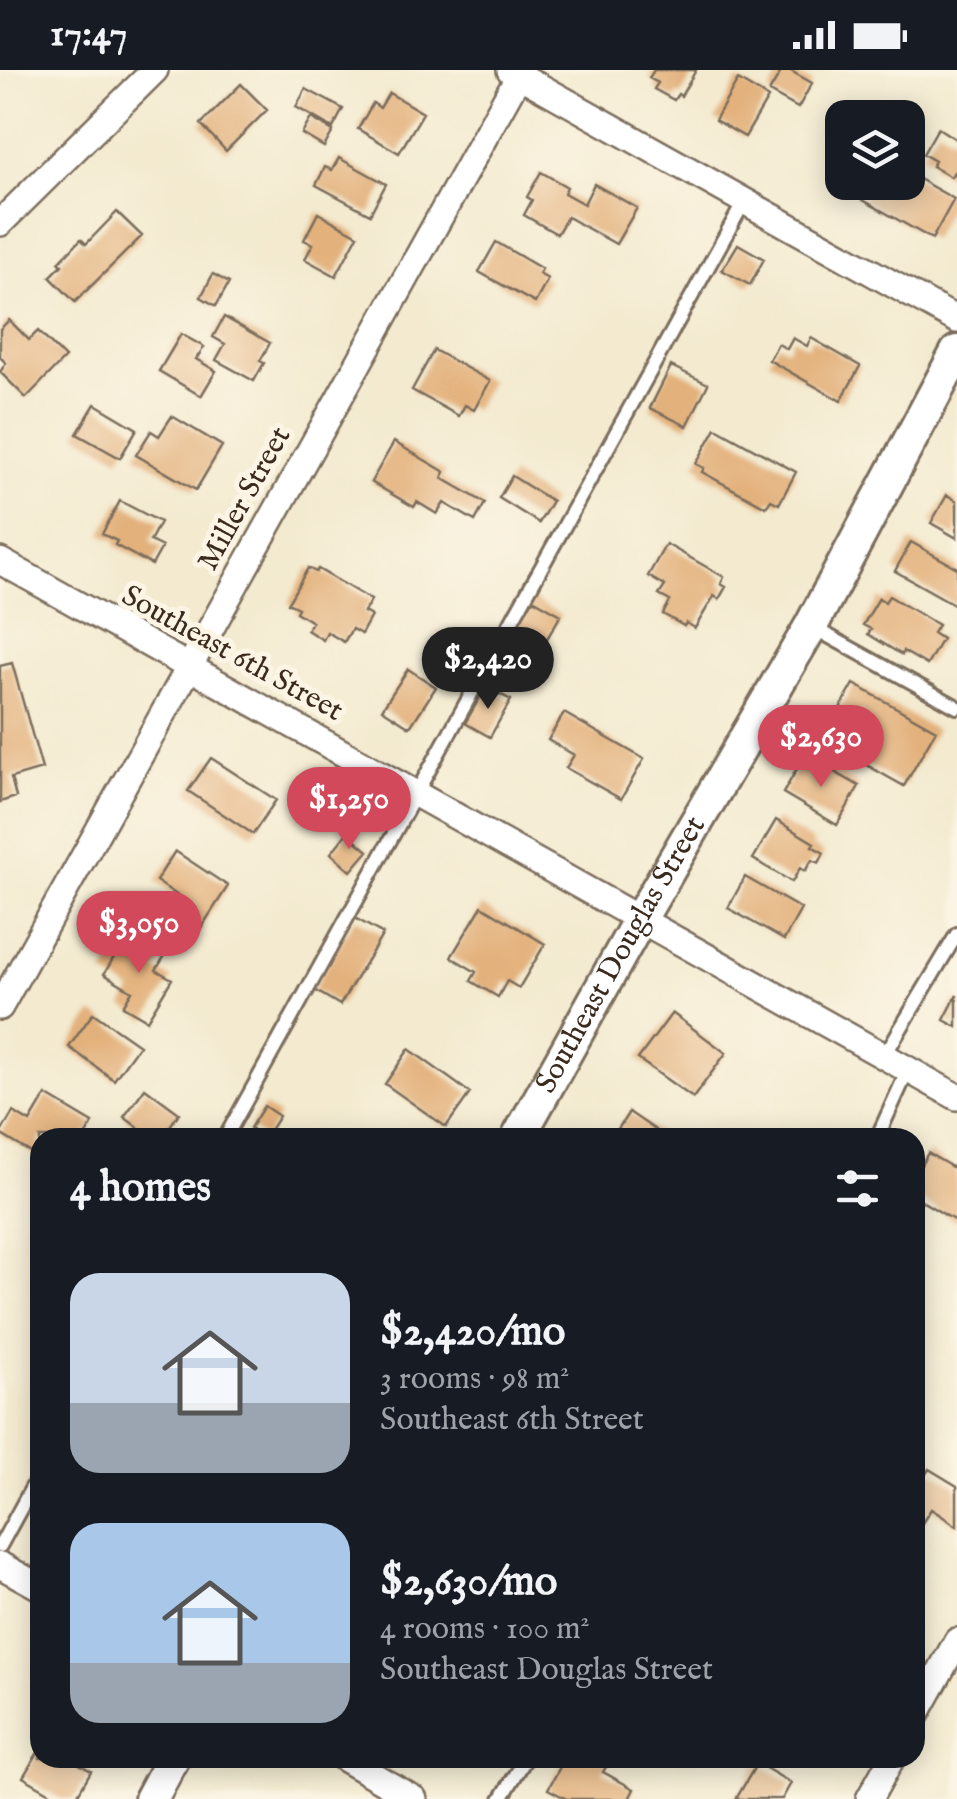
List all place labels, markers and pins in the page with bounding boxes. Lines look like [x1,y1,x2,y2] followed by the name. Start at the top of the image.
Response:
[407,627,569,712] pin: $2,420
[740,705,902,790] pin: $2,630
[268,767,430,852] pin: $1,250
[58,891,220,976] pin: $3,050

